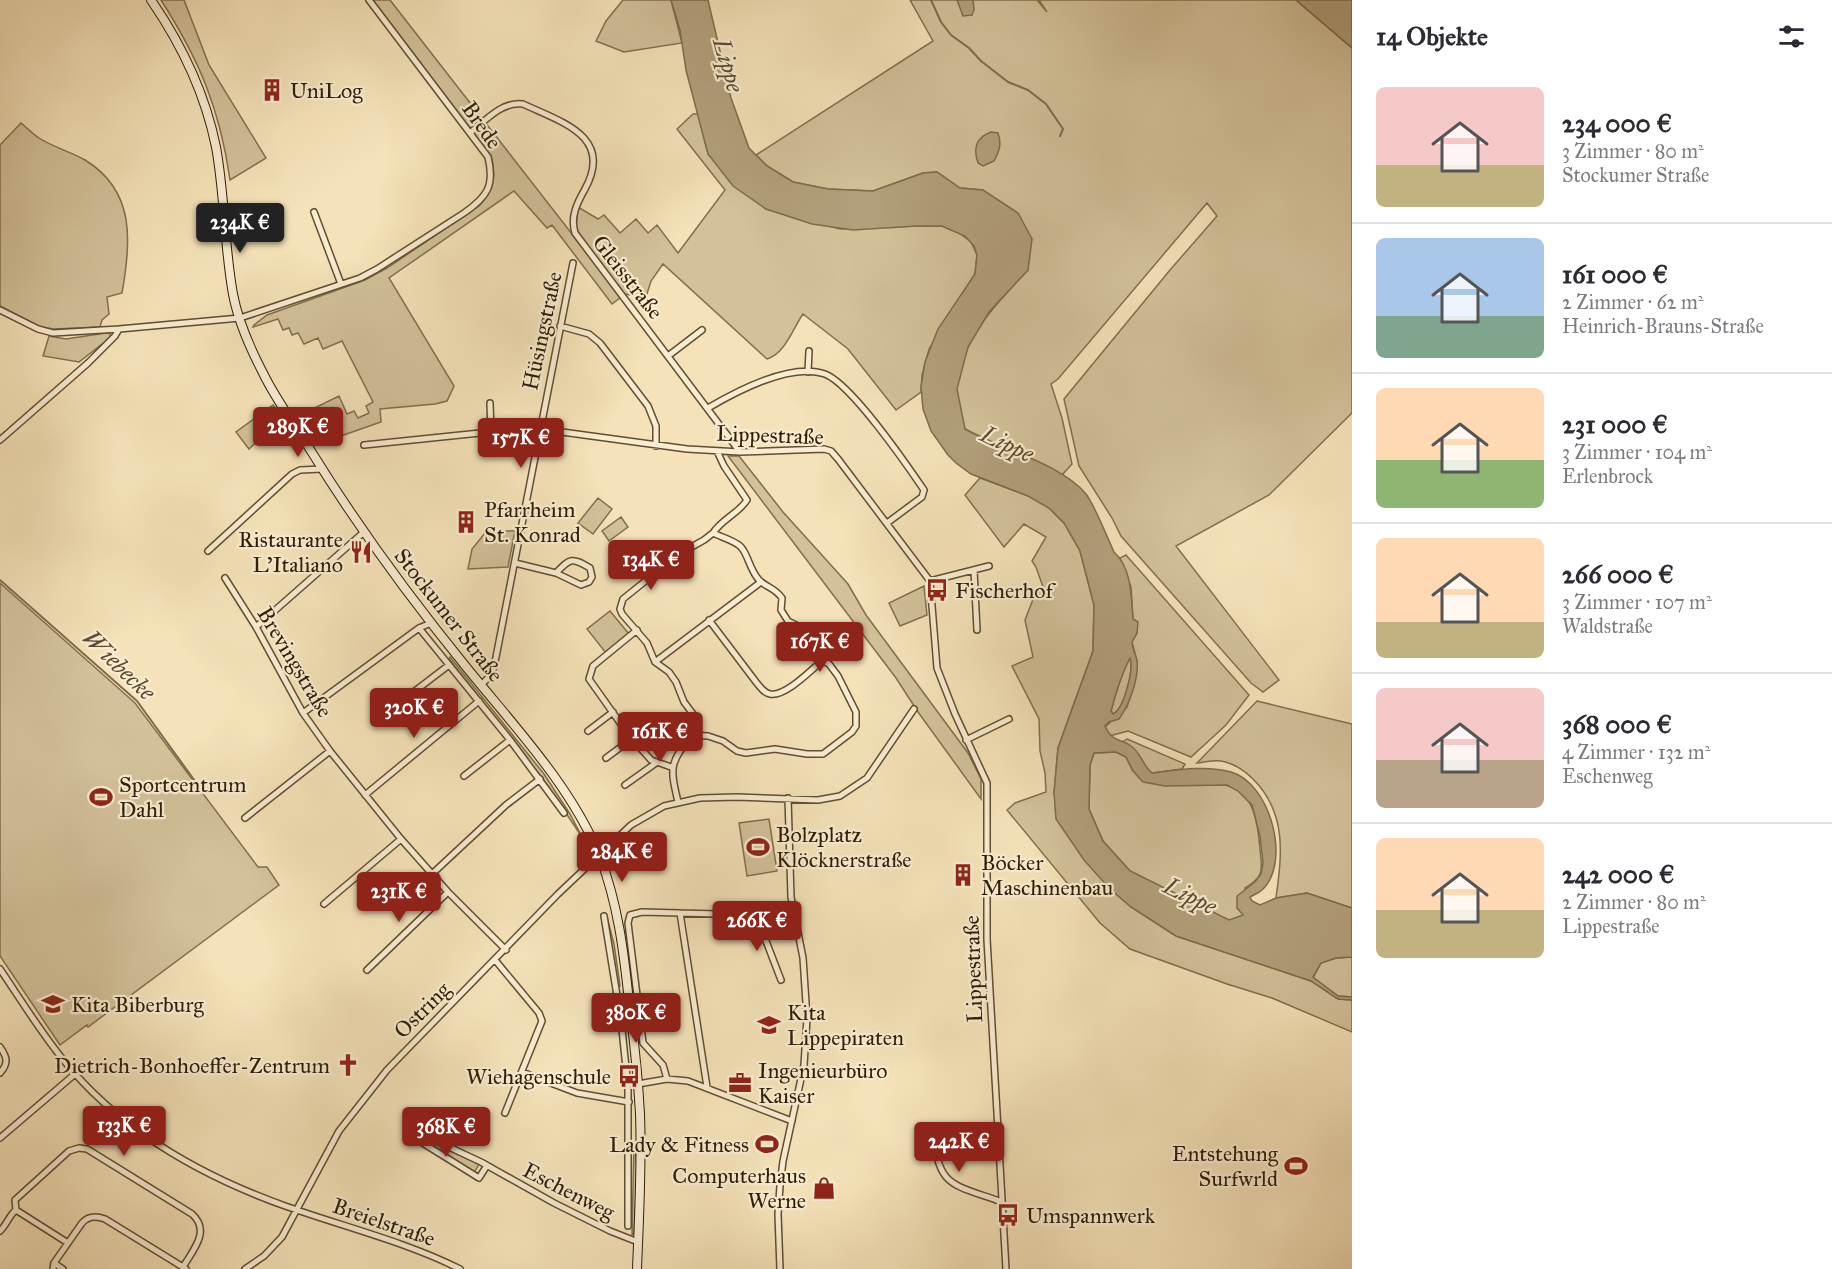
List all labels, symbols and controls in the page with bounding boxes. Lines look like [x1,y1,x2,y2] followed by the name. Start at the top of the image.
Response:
[1376,20,1488,52] text: 14 Objekte
[1775,20,1808,53] icon: filters
[706,34,750,97] water label: Lippe
[259,77,285,103] building icon: UniLog
[290,77,363,104] place label: UniLog
[456,96,508,154] street label: Brede
[1562,107,1672,139] text: 234 000 €
[1424,111,1496,183] icon: home
[1562,139,1704,163] text: 3 Zimmer · 80 m²
[1562,163,1709,187] text: Stockumer Straße
[191,203,289,254] pin: 234K €
[210,210,270,234] text: 234K €
[587,230,669,324] street label: Gleisstraße
[1562,258,1668,290] text: 161 000 €
[1424,262,1496,334] icon: home
[516,269,568,393] street label: Hüsingstraße
[1562,290,1704,314] text: 2 Zimmer · 62 m²
[1562,314,1764,338] text: Heinrich-Brauns-Straße
[249,407,347,458] pin: 289K €
[1562,408,1668,440] text: 231 000 €
[1424,412,1496,484] icon: home
[267,414,329,438] text: 289K €
[472,418,570,469] pin: 157K €
[975,418,1039,470] water label: Lippe
[716,420,824,450] street label: Lippestraße
[492,425,550,449] text: 157K €
[1562,440,1712,464] text: 3 Zimmer · 104 m²
[1562,464,1653,488] text: Erlenbrock
[484,496,581,548] place label: Pfarrheim St. Konrad
[453,509,479,535] building icon: Pfarrheim St. Konrad
[238,526,343,578] place label: Ristaurante L'Italiano
[348,539,374,565] restaurant icon: Ristaurante L'Italiano
[602,540,700,591] pin: 134K €
[388,543,510,687] street label: Stockumer Straße
[622,547,680,571] text: 134K €
[1562,558,1674,590] text: 266 000 €
[1424,562,1496,634] icon: home
[924,577,950,603] bus stop icon: Fischerhof
[955,577,1056,604] place label: Fischerhof
[1562,590,1712,614] text: 3 Zimmer · 107 m²
[251,602,339,722] street label: Brevingstraße
[1562,614,1653,638] text: Waldstraße
[771,622,869,673] pin: 167K €
[76,623,162,708] water label: Wiebecke
[790,629,850,653] text: 167K €
[365,688,463,739] pin: 320K €
[384,695,444,719] text: 320K €
[1562,708,1672,740] text: 368 000 €
[611,712,709,763] pin: 161K €
[1424,712,1496,784] icon: home
[632,719,688,743] text: 161K €
[1562,740,1710,764] text: 4 Zimmer · 132 m²
[1562,764,1653,788] text: Eschenweg
[119,771,247,823] place label: Sportcentrum Dahl
[88,784,114,810] sports icon: Sportcentrum Dahl
[776,821,911,873] place label: Bolzplatz Klöcknerstraße
[573,832,671,883] pin: 284K €
[745,834,771,860] sports icon: Bolzplatz Klöcknerstraße
[591,839,653,863] text: 284K €
[981,849,1113,901] place label: Böcker Maschinenbau
[1562,858,1675,890] text: 242 000 €
[950,862,976,888] building icon: Böcker Maschinenbau
[1424,862,1496,934] icon: home
[1158,870,1222,922] water label: Lippe
[350,872,448,923] pin: 231K €
[371,879,427,903] text: 231K €
[1562,890,1706,914] text: 2 Zimmer · 80 m²
[708,901,806,952] pin: 266K €
[727,908,788,932] text: 266K €
[1562,914,1660,938] text: Lippestraße
[958,915,988,1023] street label: Lippestraße
[388,976,456,1044] street label: Ostring
[40,991,66,1017] school or university icon: Kita Biberburg
[71,991,204,1018] place label: Kita Biberburg
[587,993,685,1044] pin: 380K €
[787,999,904,1051] place label: Kita Lippepiraten
[606,1000,666,1024] text: 380K €
[756,1012,782,1038] school or university icon: Kita Lippepiraten
[54,1052,331,1079] place label: Dietrich-Bonhoeffer-Zentrum
[335,1052,361,1078] church icon: Dietrich-Bonhoeffer-Zentrum
[758,1057,887,1109] place label: Ingenieurbüro Kaiser
[466,1063,611,1090] place label: Wiehagenschule
[616,1063,642,1089] bus stop icon: Wiehagenschule
[727,1070,753,1096] office icon: Ingenieurbüro Kaiser
[75,1106,173,1157] pin: 133K €
[397,1107,495,1158] pin: 368K €
[97,1113,151,1137] text: 133K €
[416,1114,476,1138] text: 368K €
[910,1122,1008,1173] pin: 242K €
[928,1129,990,1153] text: 242K €
[609,1131,749,1158] place label: Lady & Fitness
[754,1131,780,1157] sports icon: Lady & Fitness
[1172,1140,1279,1192] place label: Entstehung Surfwrld
[1283,1153,1309,1179] sports icon: Entstehung Surfwrld
[518,1156,620,1226] street label: Eschenweg
[672,1162,806,1214] place label: Computerhaus Werne
[811,1175,837,1201] shop icon: Computerhaus Werne
[329,1192,439,1252] street label: Breielstraße
[995,1202,1021,1228] bus stop icon: Umspannwerk
[1026,1202,1156,1229] place label: Umspannwerk

